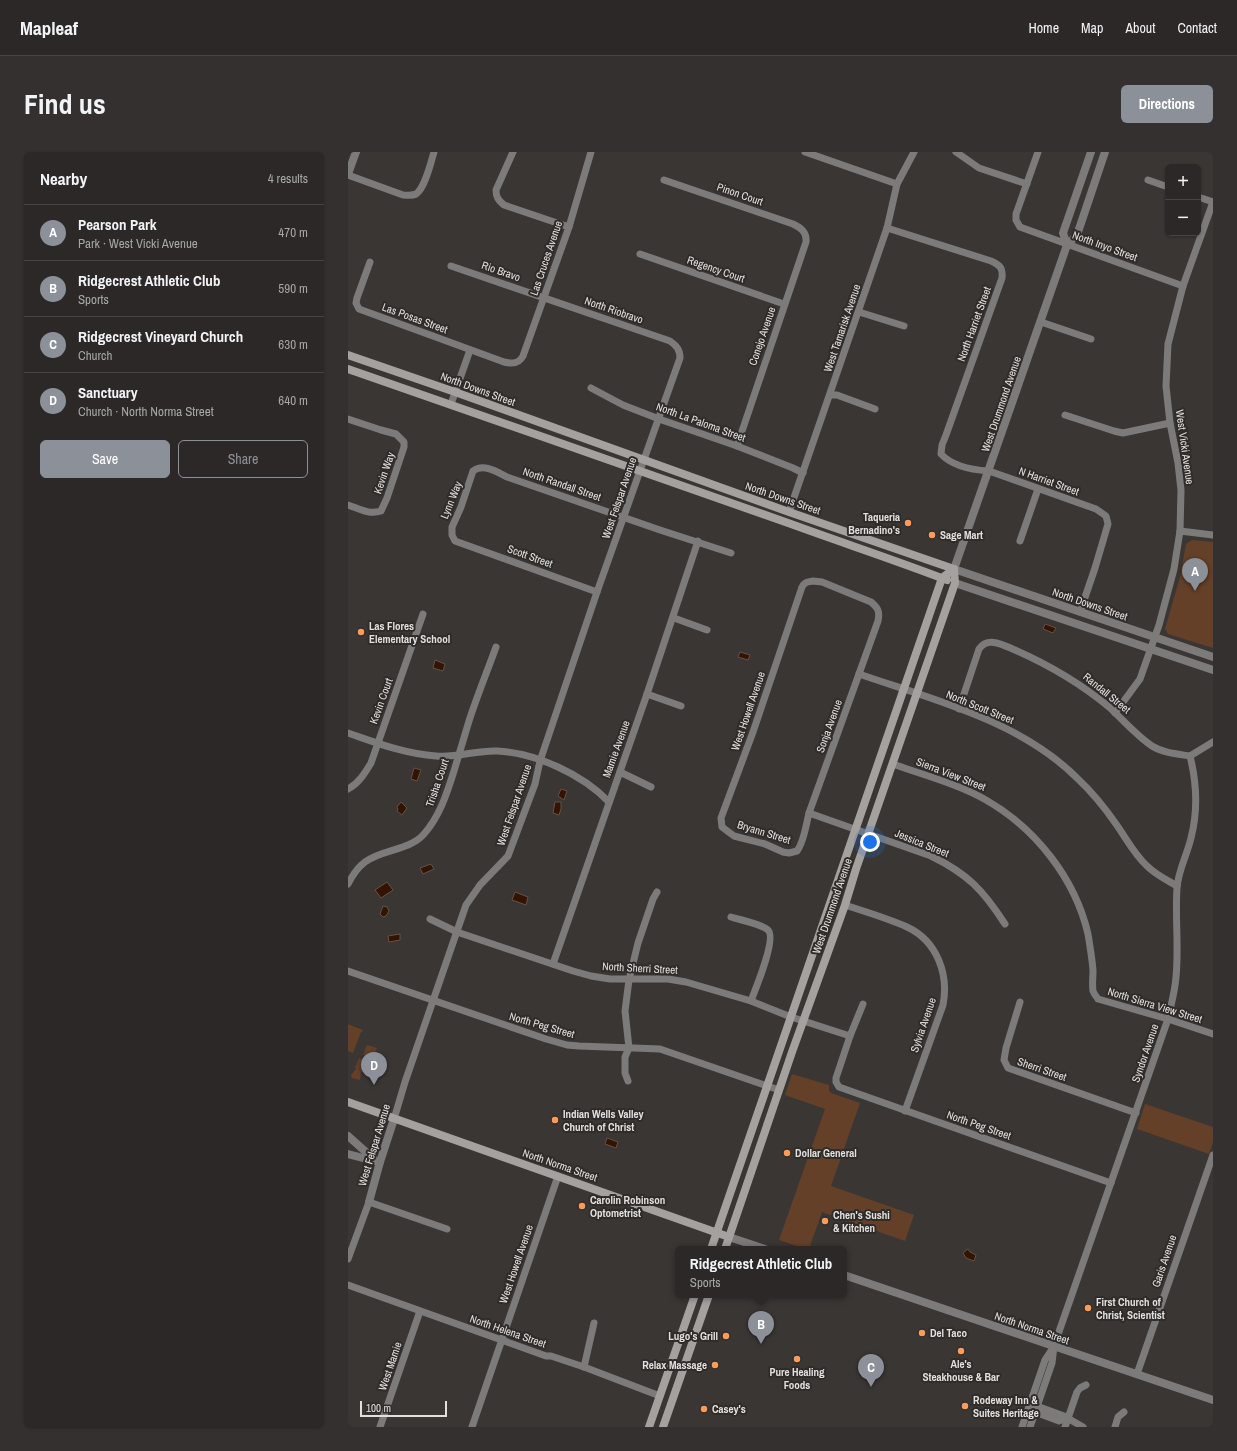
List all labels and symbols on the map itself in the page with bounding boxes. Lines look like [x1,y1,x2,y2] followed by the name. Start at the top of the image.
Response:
[715,180,765,209] street label: Pinon Court
[527,219,565,297] street label: Las Cruces Avenue
[1071,228,1140,264] street label: North Inyo Street
[685,253,747,286] street label: Regency Court
[480,258,522,284] street label: Rio Bravo
[820,282,864,374] street label: West Tamarisk Avenue
[954,284,994,363] street label: North Harriet Street
[583,293,645,327] street label: North Riobravo
[380,300,450,336] street label: Las Posas Street
[745,305,779,367] street label: Conejo Avenue
[978,354,1024,454] street label: West Drummond Avenue
[439,369,518,409] street label: North Downs Street
[654,399,748,445] street label: North La Paloma Street
[1173,409,1197,485] street label: West Vicki Avenue
[370,450,398,496] street label: Kevin Way
[599,456,639,540] street label: West Felspar Avenue
[521,464,603,504] street label: North Randall Street
[1017,464,1082,499] street label: N Harriet Street
[437,479,465,521] street label: Lynn Way
[744,479,823,518] street label: North Downs Street
[848,510,900,537] place label: Taqueria Bernadino's
[903,518,913,528] marker: Taqueria Bernadino's
[940,528,983,542] place label: Sage Mart
[927,530,937,540] marker: Sage Mart
[505,541,555,571] street label: Scott Street
[1182,558,1208,591] pin: A
[1051,585,1130,624] street label: North Downs Street
[369,619,450,646] place label: Las Flores Elementary School
[356,627,366,637] marker: Las Flores Elementary School
[728,670,768,752] street label: West Howell Avenue
[1080,670,1134,717] street label: Randall Street
[366,676,396,726] street label: Kevin Court
[944,687,1016,727] street label: North Scott Street
[813,698,845,754] street label: Sonja Avenue
[599,718,633,780] street label: Mamie Avenue
[914,754,988,794] street label: Sierra View Street
[422,757,452,809] street label: Trisha Court
[494,763,534,847] street label: West Felspar Avenue
[736,817,793,847] street label: Bryann Street
[893,826,952,860] street label: Jessica Street
[860,832,880,852] your location
[809,856,855,956] street label: West Drummond Avenue
[602,959,679,977] street label: North Sherri Street
[1106,984,1204,1026] street label: North Sierra View Street
[907,996,939,1054] street label: Sylvia Avenue
[508,1009,577,1041] street label: North Peg Street
[1128,1022,1162,1084] street label: Syndor Avenue
[361,1052,387,1085] pin: D
[1016,1054,1069,1084] street label: Sherri Street
[355,1102,393,1188] street label: West Felspar Avenue
[563,1107,644,1134] place label: Indian Wells Valley Church of Christ
[945,1107,1014,1143] street label: North Peg Street
[550,1115,560,1125] marker: Indian Wells Valley Church of Christ
[521,1146,600,1185] street label: North Norma Street
[795,1146,857,1160] place label: Dollar General
[782,1148,792,1158] marker: Dollar General
[590,1193,665,1220] place label: Carolin Robinson Optometrist
[577,1201,587,1211] marker: Carolin Robinson Optometrist
[833,1208,890,1235] place label: Chen's Sushi & Kitchen
[820,1216,830,1226] marker: Chen's Sushi & Kitchen
[496,1223,536,1305] street label: West Howell Avenue
[1149,1233,1179,1289] street label: Garis Avenue
[1096,1295,1165,1322] place label: First Church of Christ, Scientist
[1083,1303,1093,1313] marker: First Church of Christ, Scientist
[993,1309,1072,1348] street label: North Norma Street
[468,1311,548,1351] street label: North Helena Street
[748,1311,774,1344] pin: B
[930,1326,967,1340] place label: Del Taco
[917,1328,927,1338] marker: Del Taco
[668,1329,718,1343] place label: Lugo's Grill
[721,1331,731,1341] marker: Lugo's Grill
[375,1340,405,1392] street label: West Mamie
[956,1346,966,1356] marker: Ale's Steakhouse & Bar
[792,1354,802,1364] marker: Pure Healing Foods
[858,1354,884,1387] pin: C
[922,1357,1000,1384] place label: Ale's Steakhouse & Bar
[642,1358,707,1372] place label: Relax Massage
[710,1360,720,1370] marker: Relax Massage
[769,1365,825,1392] place label: Pure Healing Foods
[973,1393,1039,1420] place label: Rodeway Inn & Suites Heritage
[360,1399,447,1418] scale bar
[960,1401,970,1411] marker: Rodeway Inn & Suites Heritage
[712,1402,746,1416] place label: Casey's
[699,1404,709,1414] marker: Casey's

